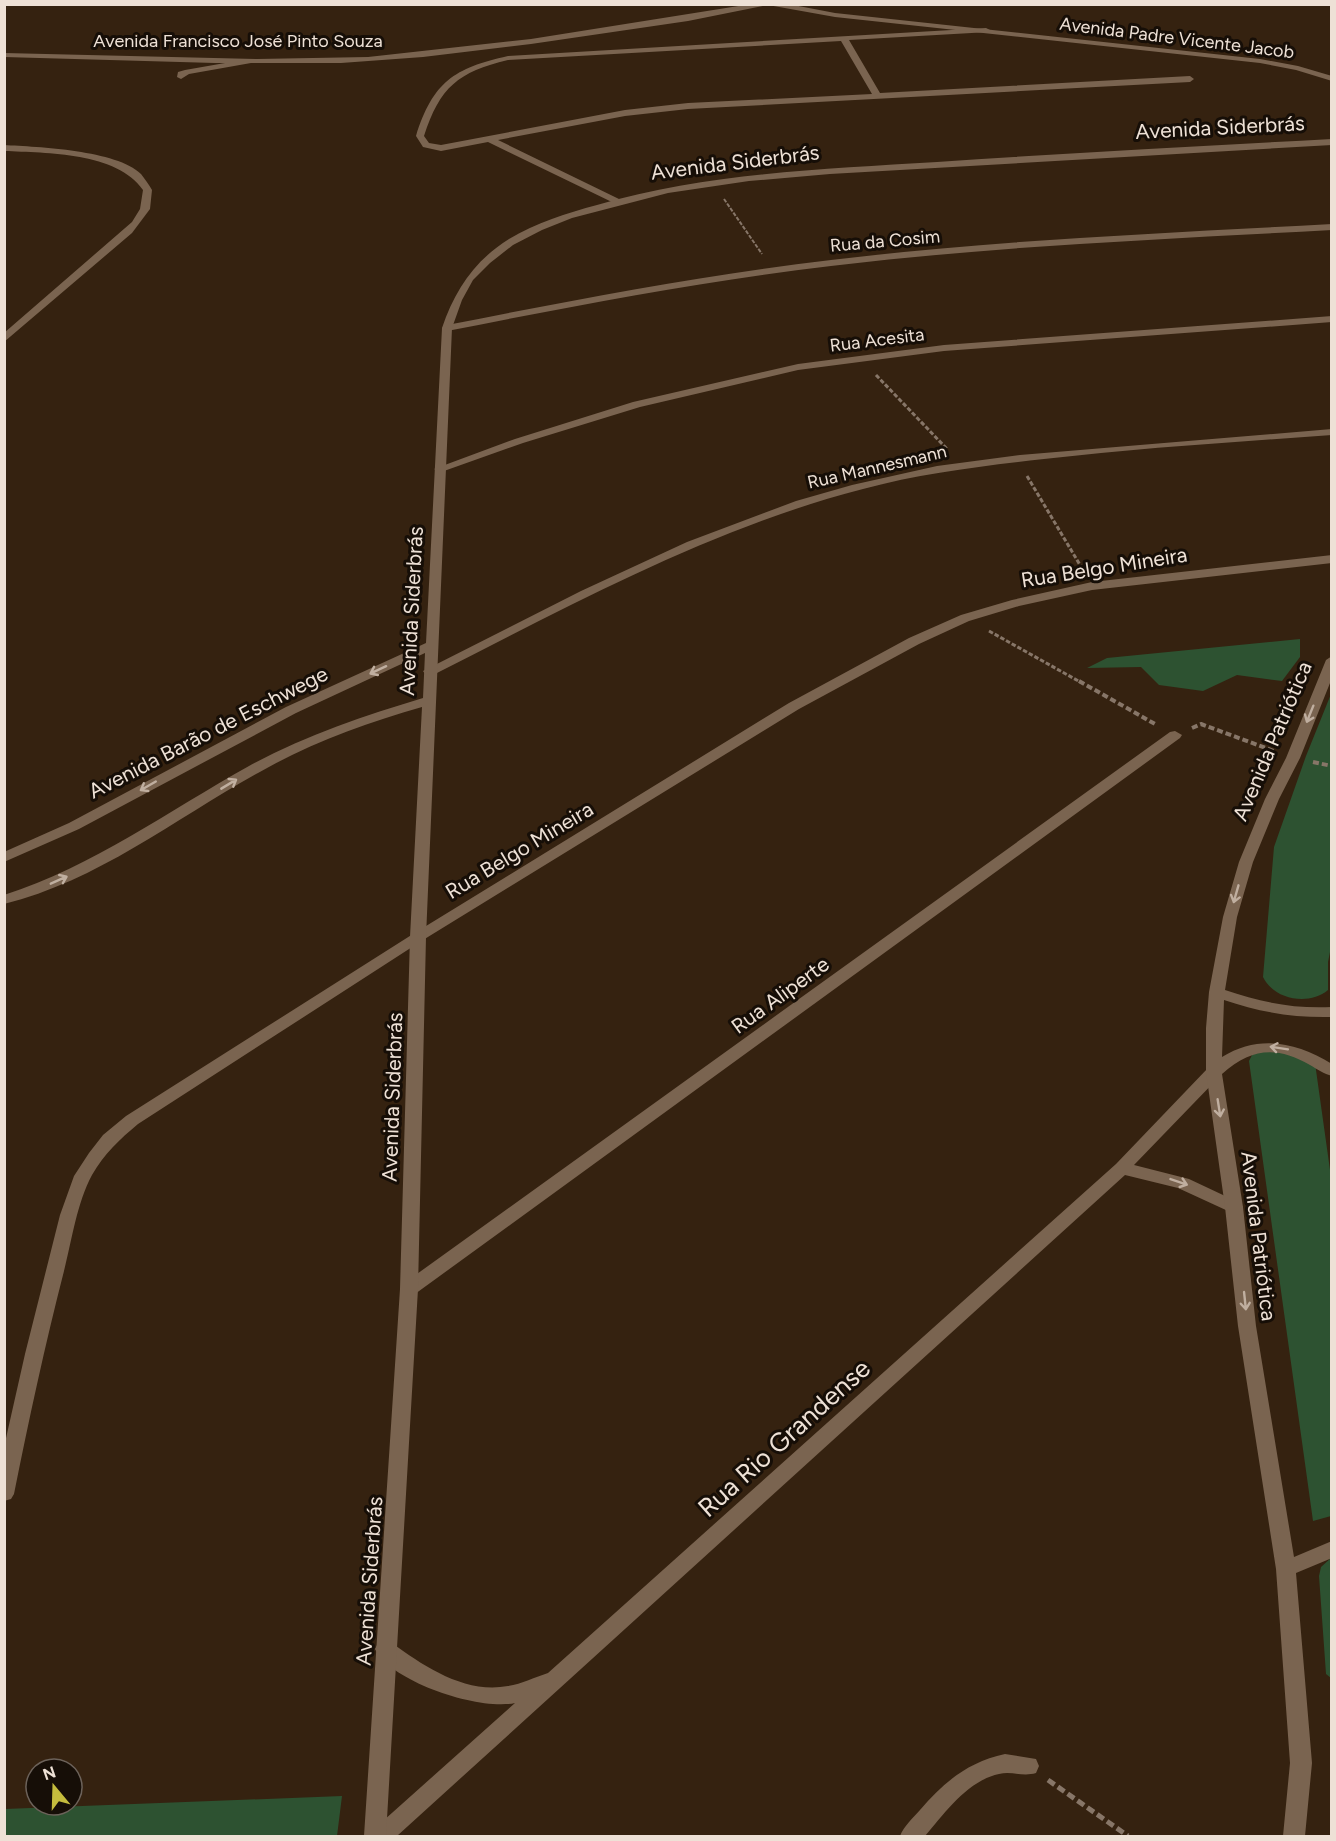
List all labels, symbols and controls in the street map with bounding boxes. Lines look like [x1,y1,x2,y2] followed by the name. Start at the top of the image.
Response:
[1058,13,1296,63] street label: Avenida Padre Vicente Jacob
[93,30,383,52] street label: Avenida Francisco José Pinto Souza
[1135,110,1305,144] street label: Avenida Siderbrás
[649,139,821,185] street label: Avenida Siderbrás
[829,225,941,257] street label: Rua da Cosim
[828,323,926,357] street label: Rua Acesita
[805,440,949,494] street label: Rua Mannesmann
[394,526,428,696] street label: Avenida Siderbrás
[1019,542,1189,592] street label: Rua Belgo Mineira
[1227,658,1317,824] street label: Avenida Patriótica
[84,661,332,803] street label: Avenida Barão de Eschwege
[370,664,388,676] one-way arrow
[1304,704,1315,723] one-way arrow
[220,778,237,790] one-way arrow
[140,780,157,792] one-way arrow
[441,796,597,904] street label: Rua Belgo Mineira
[50,873,68,885] one-way arrow
[1230,884,1242,903] one-way arrow
[726,951,834,1039] street label: Rua Aliperte
[377,1012,407,1182] street label: Avenida Siderbrás
[1269,1043,1289,1054] one-way arrow
[1214,1097,1225,1117] one-way arrow
[1236,1150,1282,1322] street label: Avenida Patriótica
[1169,1178,1188,1189] one-way arrow
[1239,1290,1250,1310] one-way arrow
[691,1352,877,1524] street label: Rua Rio Grandense
[351,1496,387,1666] street label: Avenida Siderbrás
[24,1757,84,1817] north arrow
[40,1762,58,1784] text: N

